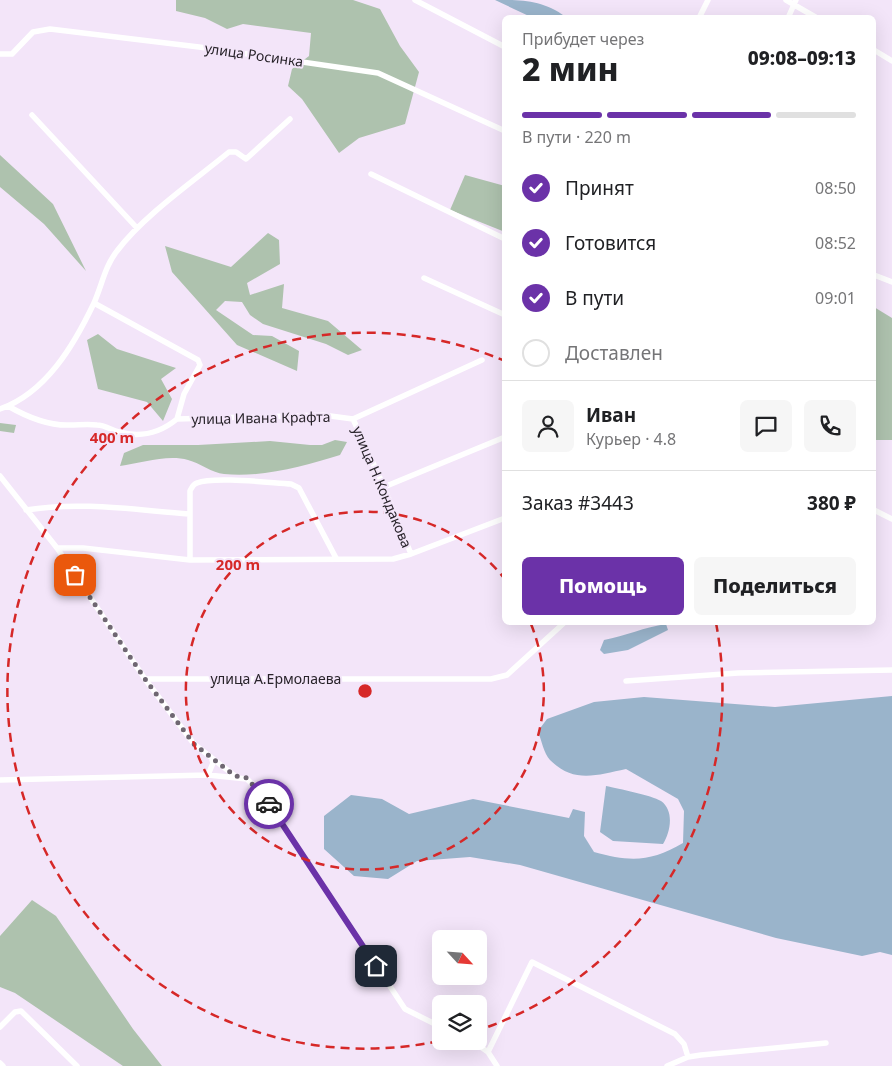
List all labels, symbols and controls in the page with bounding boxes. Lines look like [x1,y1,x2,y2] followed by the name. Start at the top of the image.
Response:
[522,28,644,50] text: Прибудет через
[204,38,304,71] street label: улица Росинка
[748,45,856,71] text: 09:08–09:13
[522,47,619,90] text: 2 мин
[522,126,631,148] text: В пути · 220 m
[522,174,550,202] icon: check
[565,175,634,201] text: Принят
[815,177,856,199] text: 08:50
[522,229,550,257] icon: check
[565,230,656,256] text: Готовится
[815,232,856,254] text: 08:52
[522,284,550,312] icon: check
[565,285,624,311] text: В пути
[815,287,856,309] text: 09:01
[565,340,663,366] text: Доставлен
[522,400,574,452] button: person
[740,400,792,452] button: chat
[804,400,856,452] button: phone
[586,402,636,428] text: Иван
[191,407,331,428] street label: улица Ивана Крафта
[348,423,417,550] street label: улица Н.Кондакова
[90,427,134,447] text: 400 m
[586,428,676,450] text: Курьер · 4.8
[522,490,634,516] text: Заказ #3443
[807,490,856,516] text: 380 ₽
[54,554,96,596] pin
[216,554,260,574] text: 200 m
[522,557,684,615] button: Помощь
[694,557,856,615] button: Поделиться
[61,561,89,589] icon: bag
[211,669,341,688] street label: улица А.Ермолаева
[356,682,374,700] centre of rings
[244,779,294,829] courier
[255,790,283,818] icon: car
[432,930,488,985] north arrow
[432,930,487,1050] map controls
[355,945,397,987] pin
[362,952,390,980] icon: home
[432,995,487,1050] button: layers

